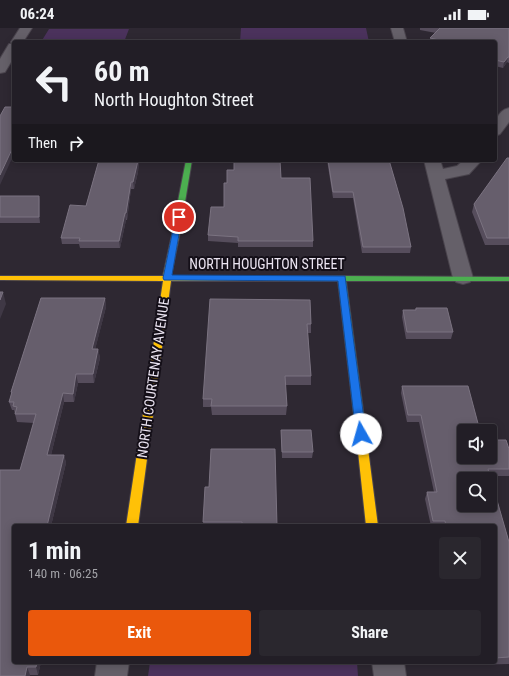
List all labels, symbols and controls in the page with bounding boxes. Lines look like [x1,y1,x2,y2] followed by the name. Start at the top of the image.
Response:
[20,5,54,23] text: 06:24
[94,55,150,88] text: 60 m
[28,56,80,108] icon: left
[94,89,254,110] text: North Houghton Street
[65,132,87,154] icon: right
[28,134,57,152] text: Then
[162,200,196,234] pin
[168,206,190,228] icon: arrive
[189,256,345,272] street label: NORTH HOUGHTON STREET
[134,297,172,459] street label: NORTH COURTENAY AVENUE
[340,413,382,455] position arrow
[457,424,497,512] map controls
[457,424,497,464] button: sound
[457,472,497,512] button: search
[28,537,81,565] text: 1 min
[439,537,481,579] button: close
[28,566,98,581] text: 140 m · 06:25
[28,610,251,656] button: Exit
[259,610,481,656] button: Share

